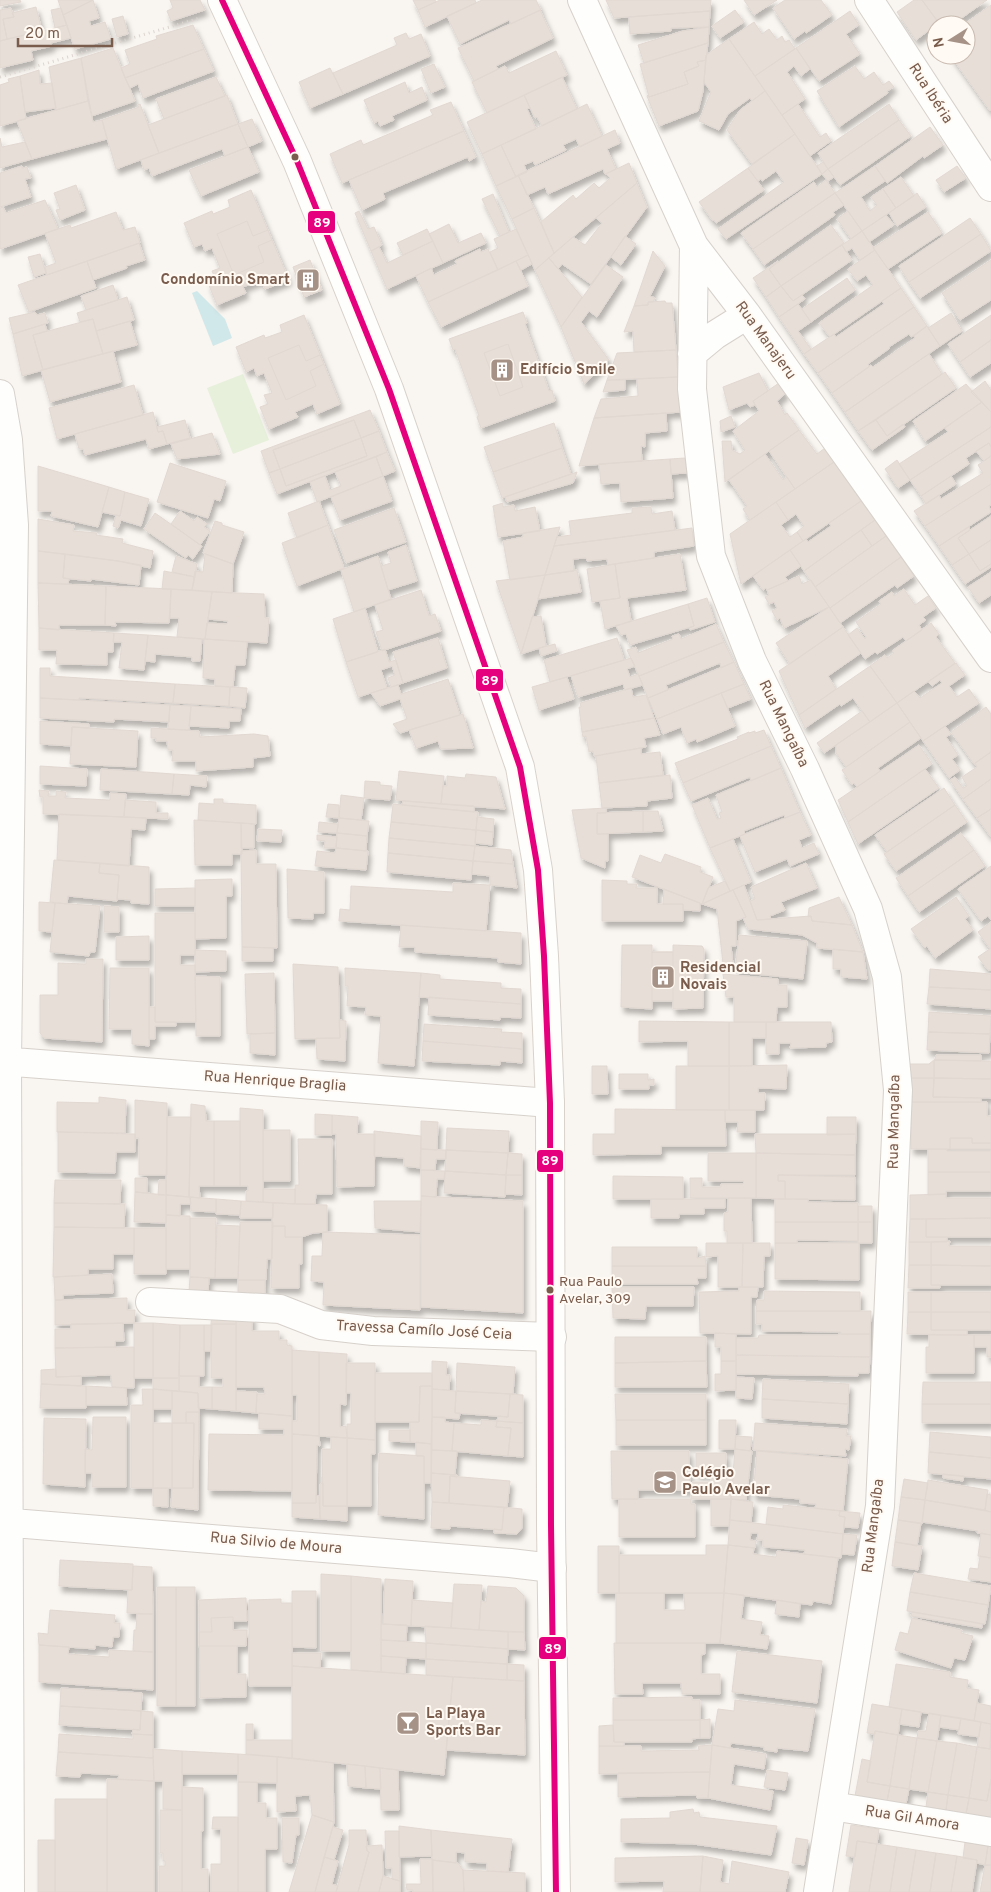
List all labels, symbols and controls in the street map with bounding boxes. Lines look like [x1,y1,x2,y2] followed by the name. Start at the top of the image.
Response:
[18,15,111,47] scale bar
[926,15,976,65] north arrow
[25,25,60,44] text: 20 m
[930,36,949,49] text: N
[903,60,957,128] street label: Rua Ibéria
[290,152,300,162] unlabelled marker
[307,210,336,234] line badge: 89
[313,215,331,232] text: 89
[295,267,321,293] building icon: Condomínio Smart
[160,271,290,290] place label: Condomínio Smart
[730,298,800,384] street label: Rua Manajeru
[489,357,515,383] building icon: Edifício Smile
[520,361,615,380] place label: Edifício Smile
[475,668,504,692] line badge: 89
[481,673,499,690] text: 89
[754,677,812,771] street label: Rua Mangaíba
[680,959,761,995] place label: Residencial Novais
[650,964,676,990] building icon: Residencial Novais
[203,1068,347,1096] street label: Rua Henrique Braglia
[885,1074,905,1170] street label: Rua Mangaíba
[536,1149,564,1173] line badge: 89
[541,1153,559,1170] text: 89
[559,1274,631,1308] place label: Rua Paulo Avelar, 309
[545,1285,555,1295] marker: Rua Paulo Avelar, 309
[335,1317,513,1345] street label: Travessa Camílo José Ceia
[682,1464,771,1500] place label: Colégio Paulo Avelar
[652,1469,678,1495] school or university icon: Colégio Paulo Avelar
[859,1478,889,1574] street label: Rua Mangaíba
[209,1529,343,1559] street label: Rua Silvio de Moura
[538,1636,567,1660] line badge: 89
[544,1641,562,1658] text: 89
[426,1705,501,1741] place label: La Playa Sports Bar
[395,1710,421,1736] bar icon: La Playa Sports Bar
[863,1802,961,1836] street label: Rua Gil Amora

